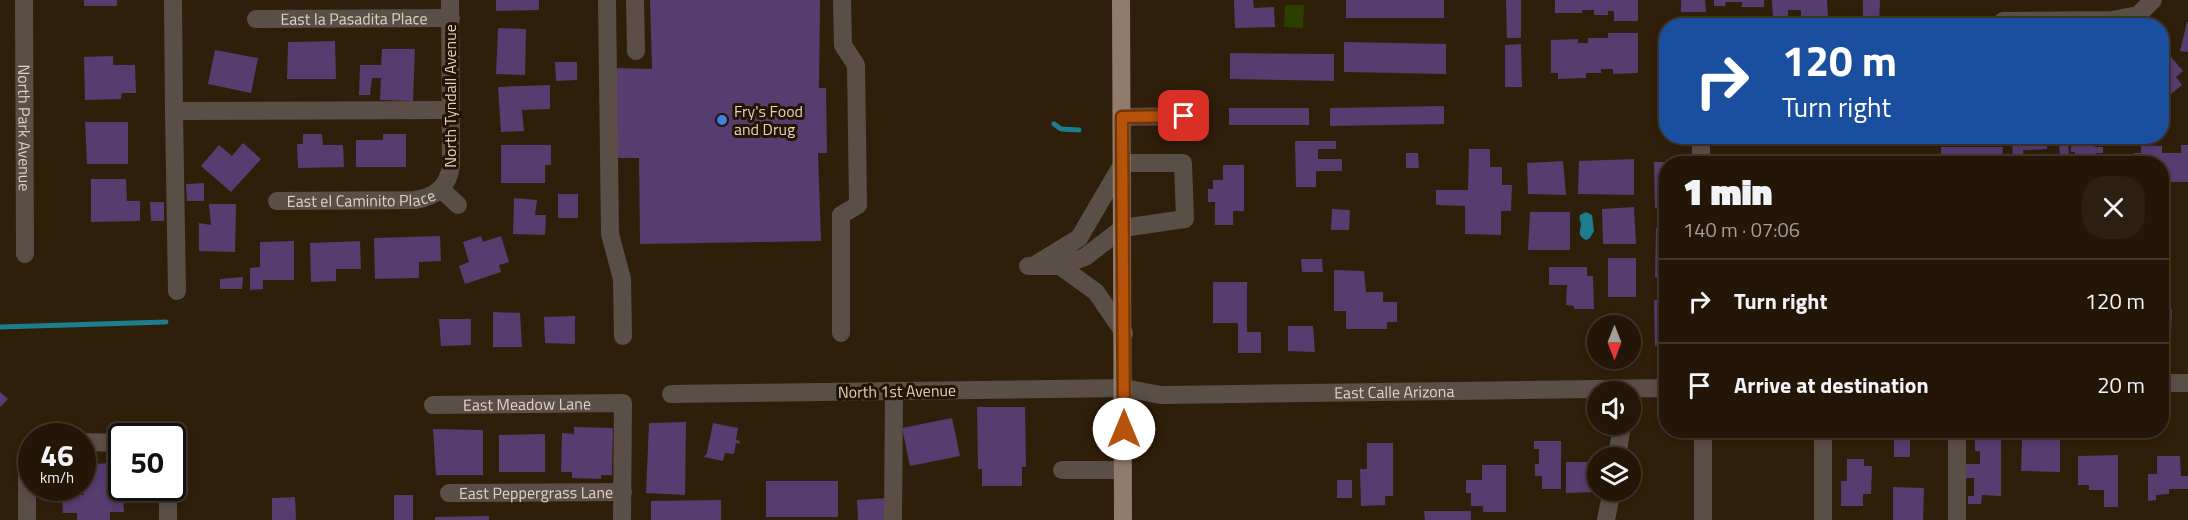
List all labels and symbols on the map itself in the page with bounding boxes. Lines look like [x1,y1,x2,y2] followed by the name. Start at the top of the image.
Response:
[280,6,428,31] street label: East la Pasadita Place
[438,24,462,168] street label: North Tyndall Avenue
[12,65,37,191] street label: North Park Avenue
[1158,90,1209,141] pin
[734,99,803,141] place label: Fry's Food and Drug
[715,113,729,127] marker: Fry's Food and Drug
[287,183,439,213] street label: East el Caminito Place
[1587,315,1641,369] north arrow
[838,378,956,404] street label: North 1st Avenue
[1334,379,1455,405] street label: East Calle Arizona
[463,391,591,417] street label: East Meadow Lane
[1092,397,1156,461] position arrow
[108,423,186,501] speed limit sign: 50
[459,480,613,505] street label: East Peppergrass Lane

